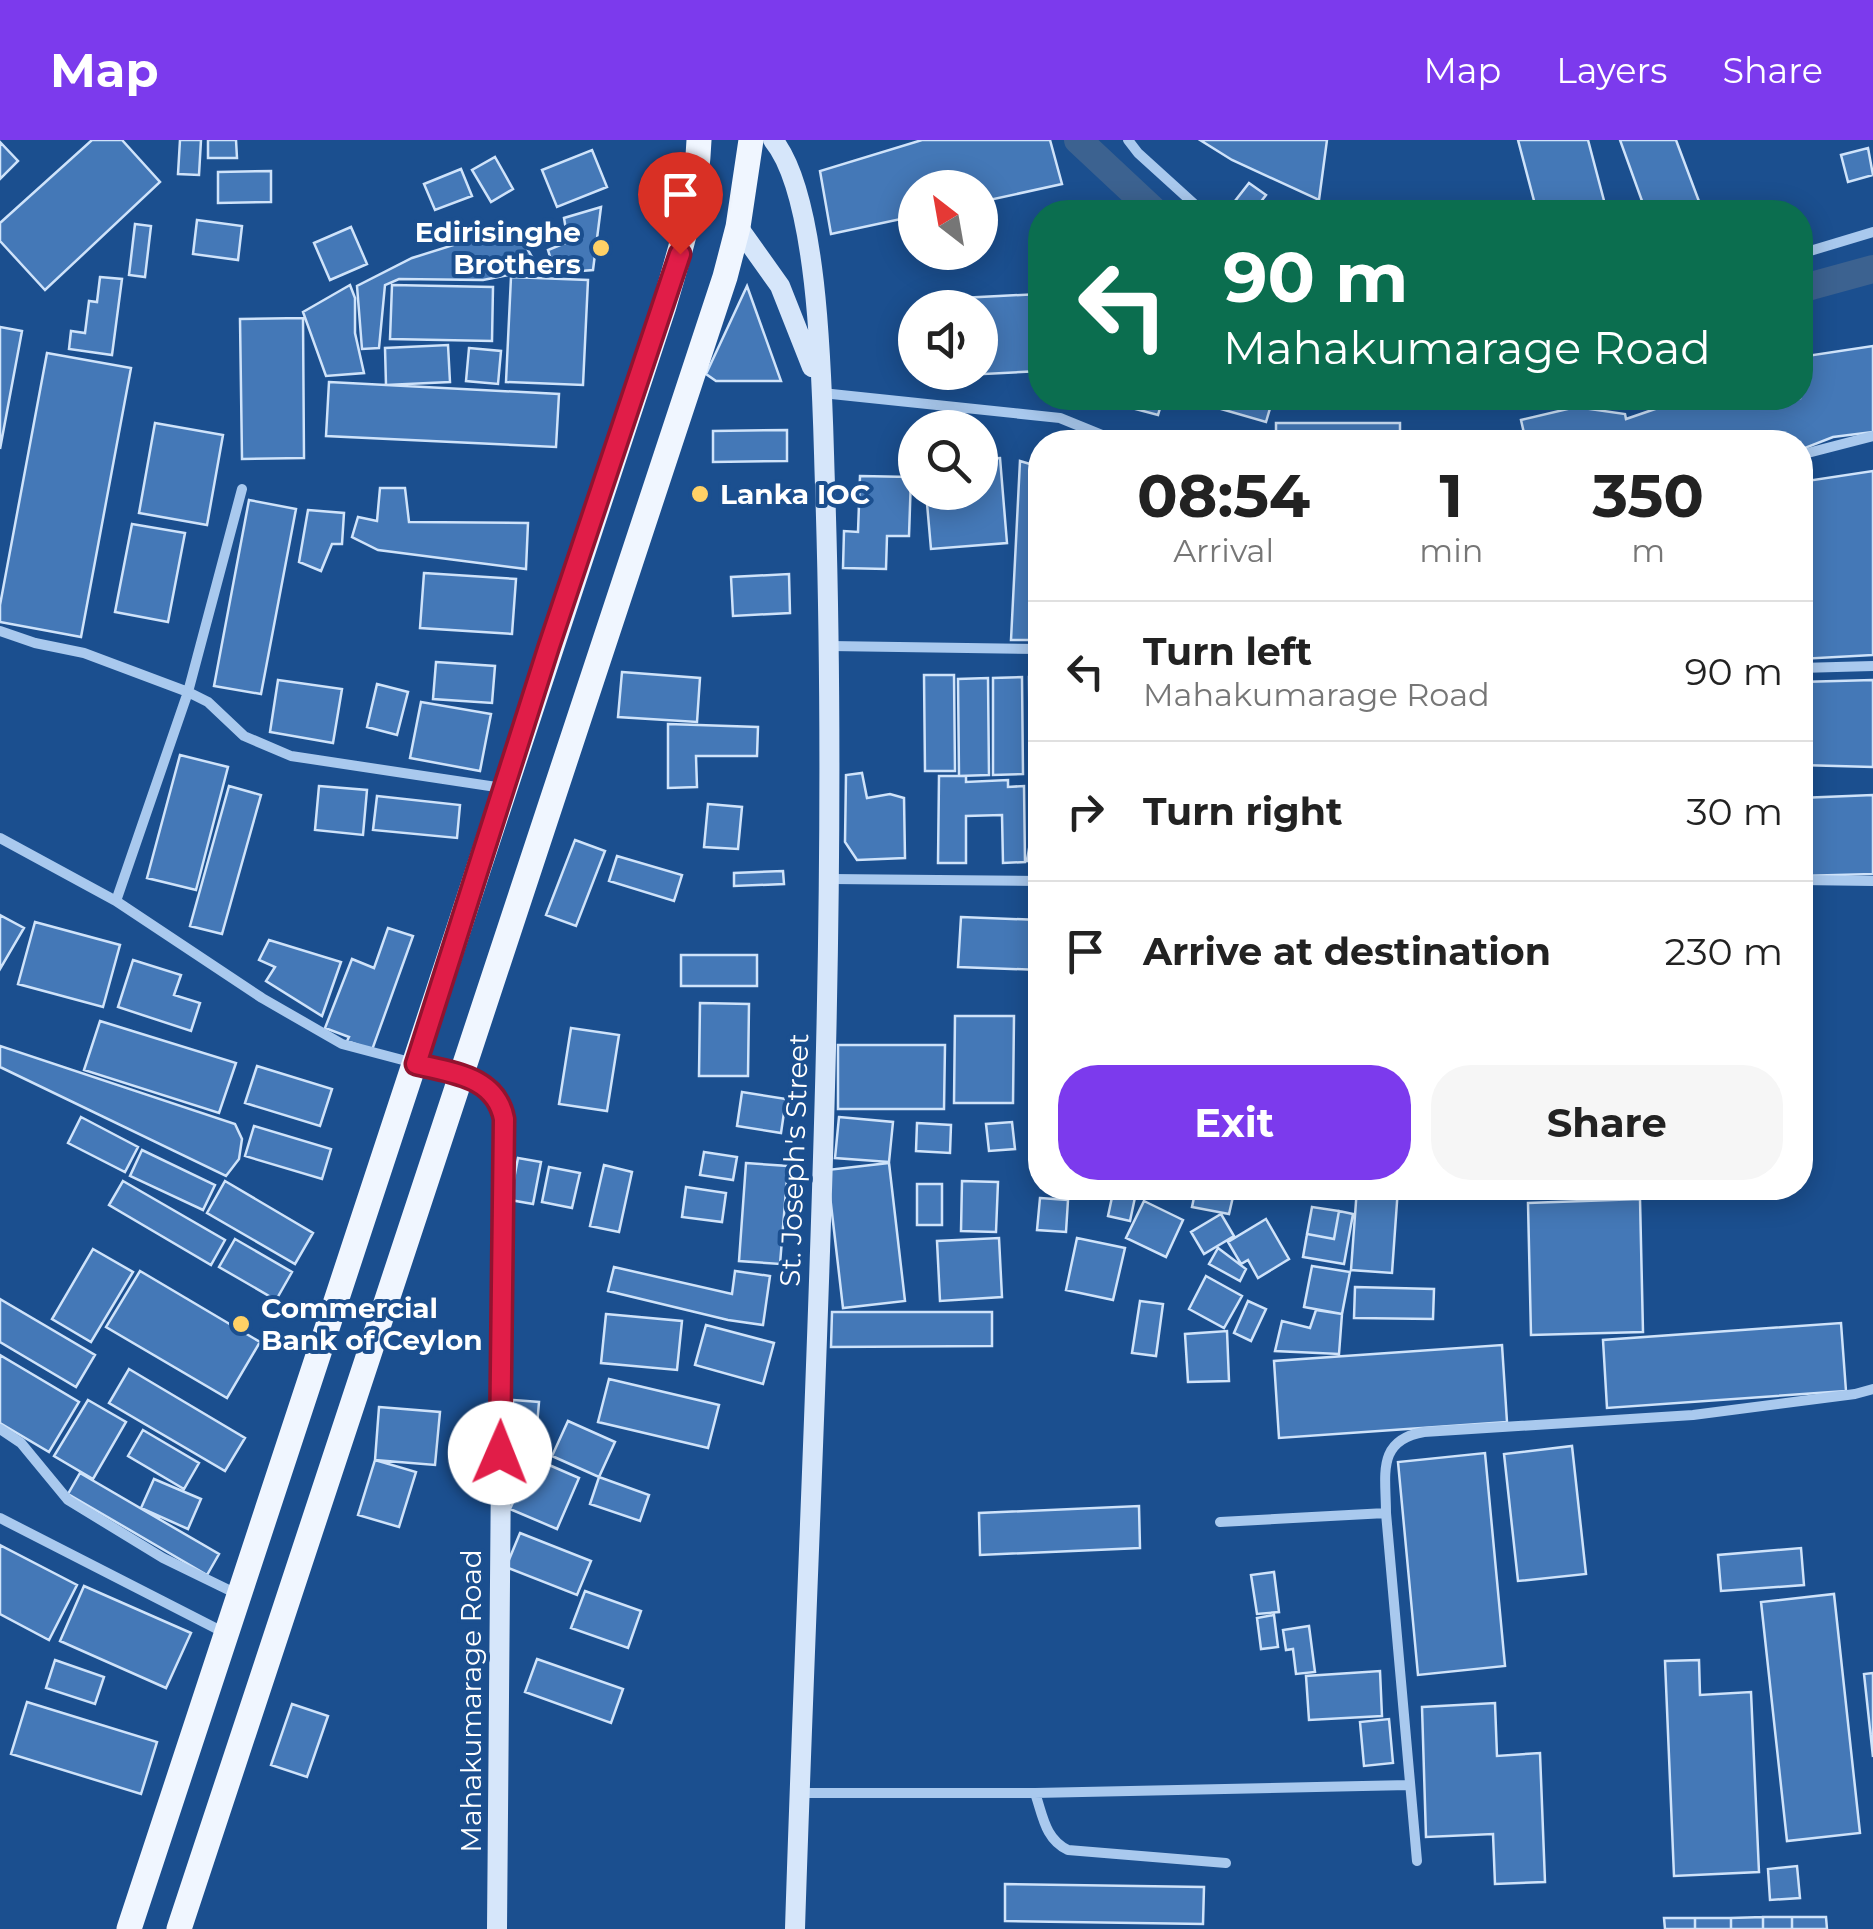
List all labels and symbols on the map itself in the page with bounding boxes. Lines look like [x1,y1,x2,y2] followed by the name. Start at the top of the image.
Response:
[638,152,723,255] pin
[898,170,998,270] north arrow
[415,215,581,281] place label: Edirisinghe Brothers
[590,237,612,259] marker: Edirisinghe Brothers
[720,477,870,511] place label: Lanka IOC
[689,483,711,505] marker: Lanka IOC
[773,1033,815,1287] street label: St. Joseph's Street
[261,1291,483,1357] place label: Commercial Bank of Ceylon
[230,1313,252,1335] marker: Commercial Bank of Ceylon
[448,1401,552,1505] position arrow
[454,1549,488,1853] street label: Mahakumarage Road

